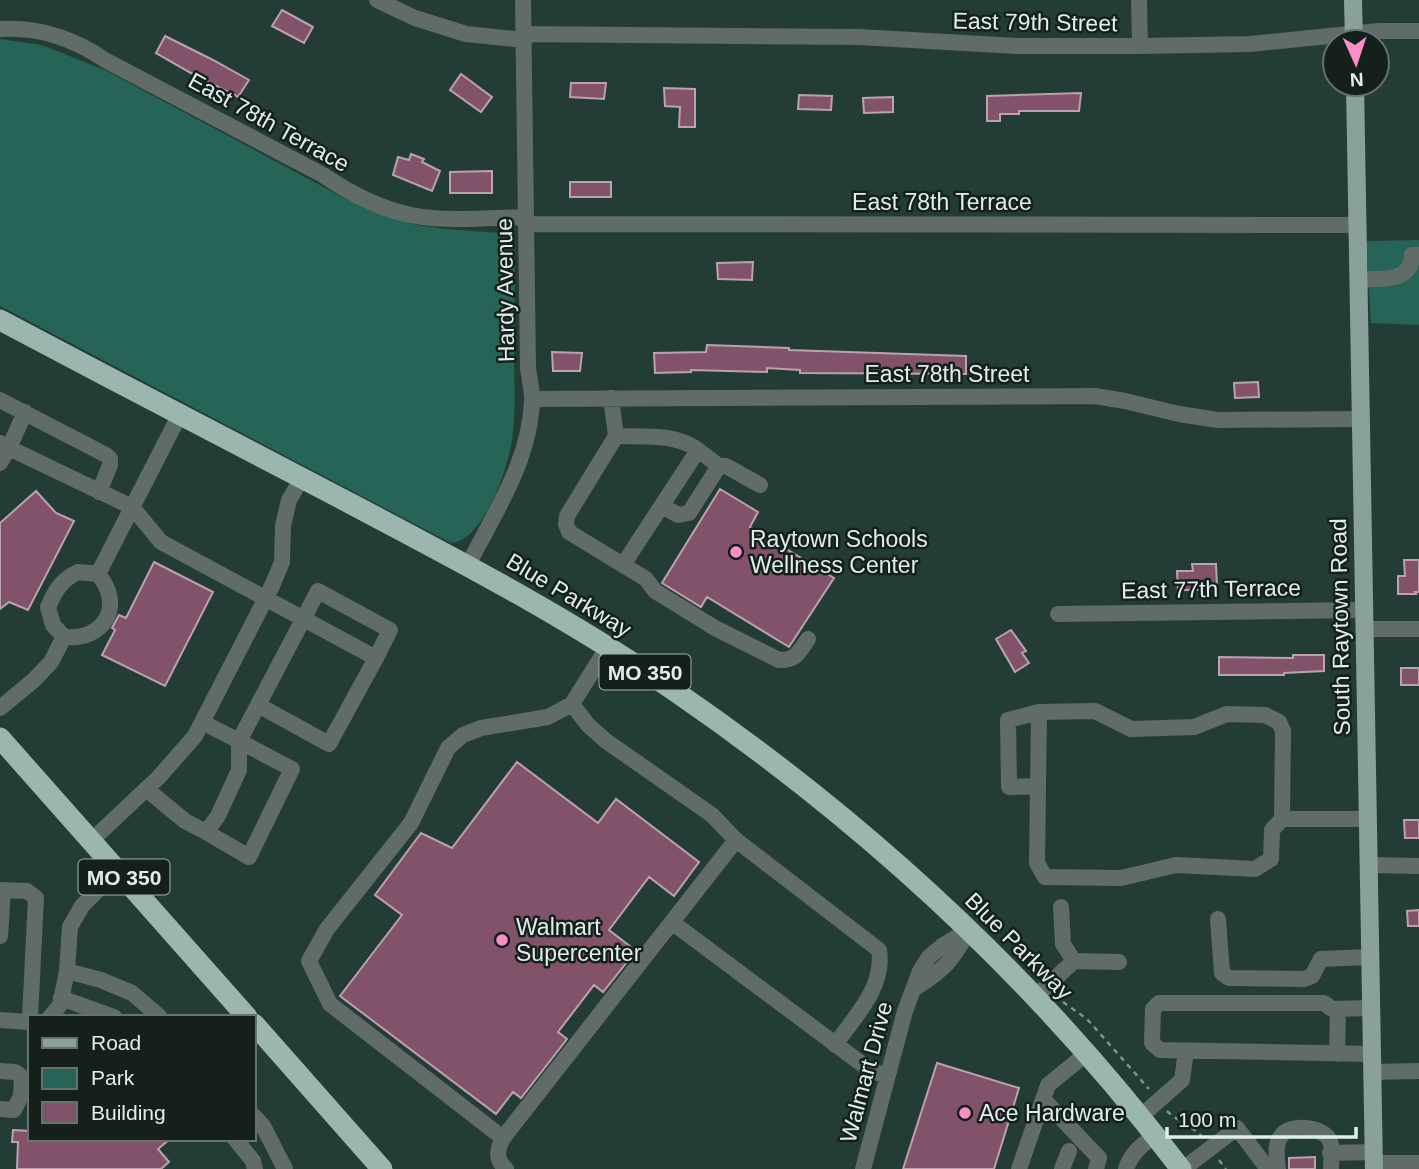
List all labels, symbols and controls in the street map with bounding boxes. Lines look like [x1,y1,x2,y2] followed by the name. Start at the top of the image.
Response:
[952,8,1118,36] street label: East 79th Street
[1321,28,1391,98] north arrow
[184,67,354,177] street label: East 78th Terrace
[1349,69,1364,90] text: N
[852,189,1032,215] street label: East 78th Terrace
[491,218,519,362] street label: Hardy Avenue
[865,361,1030,387] street label: East 78th Street
[1325,518,1355,736] street label: South Raytown Road
[750,526,928,578] place label: Raytown Schools Wellness Center
[728,544,744,560] marker: Raytown Schools Wellness Center
[502,548,636,643] street label: Blue Parkway
[1121,574,1301,604] street label: East 77th Terrace
[600,654,690,690] road number: MO 350
[78,860,170,894] road number: MO 350
[960,887,1078,1005] street label: Blue Parkway
[516,914,642,966] place label: Walmart Supercenter
[494,932,510,948] marker: Walmart Supercenter
[835,999,897,1145] street label: Walmart Drive
[28,1015,256,1141] legend
[91,1031,141,1054] text: Road
[91,1066,135,1089] text: Park
[1167,1096,1356,1140] scale bar
[979,1100,1125,1126] place label: Ace Hardware
[91,1101,166,1124] text: Building
[957,1105,973,1121] marker: Ace Hardware
[1178,1108,1236,1131] text: 100 m

